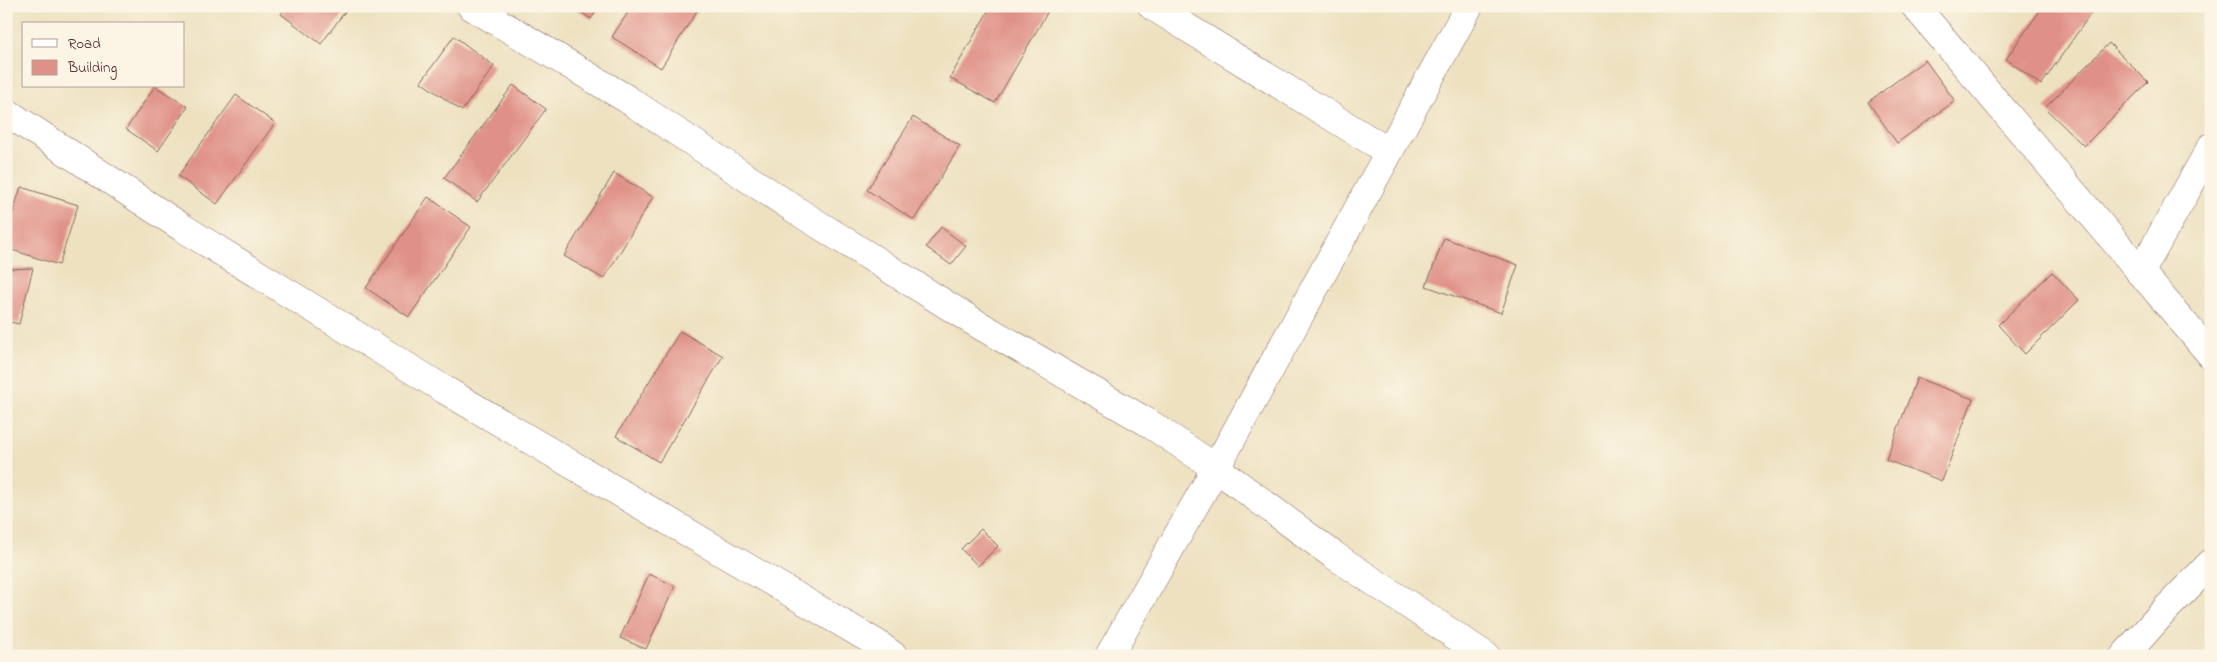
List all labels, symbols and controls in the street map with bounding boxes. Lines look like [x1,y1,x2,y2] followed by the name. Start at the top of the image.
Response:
[22,22,185,88] legend
[68,33,101,55] text: Road
[67,57,117,80] text: Building

